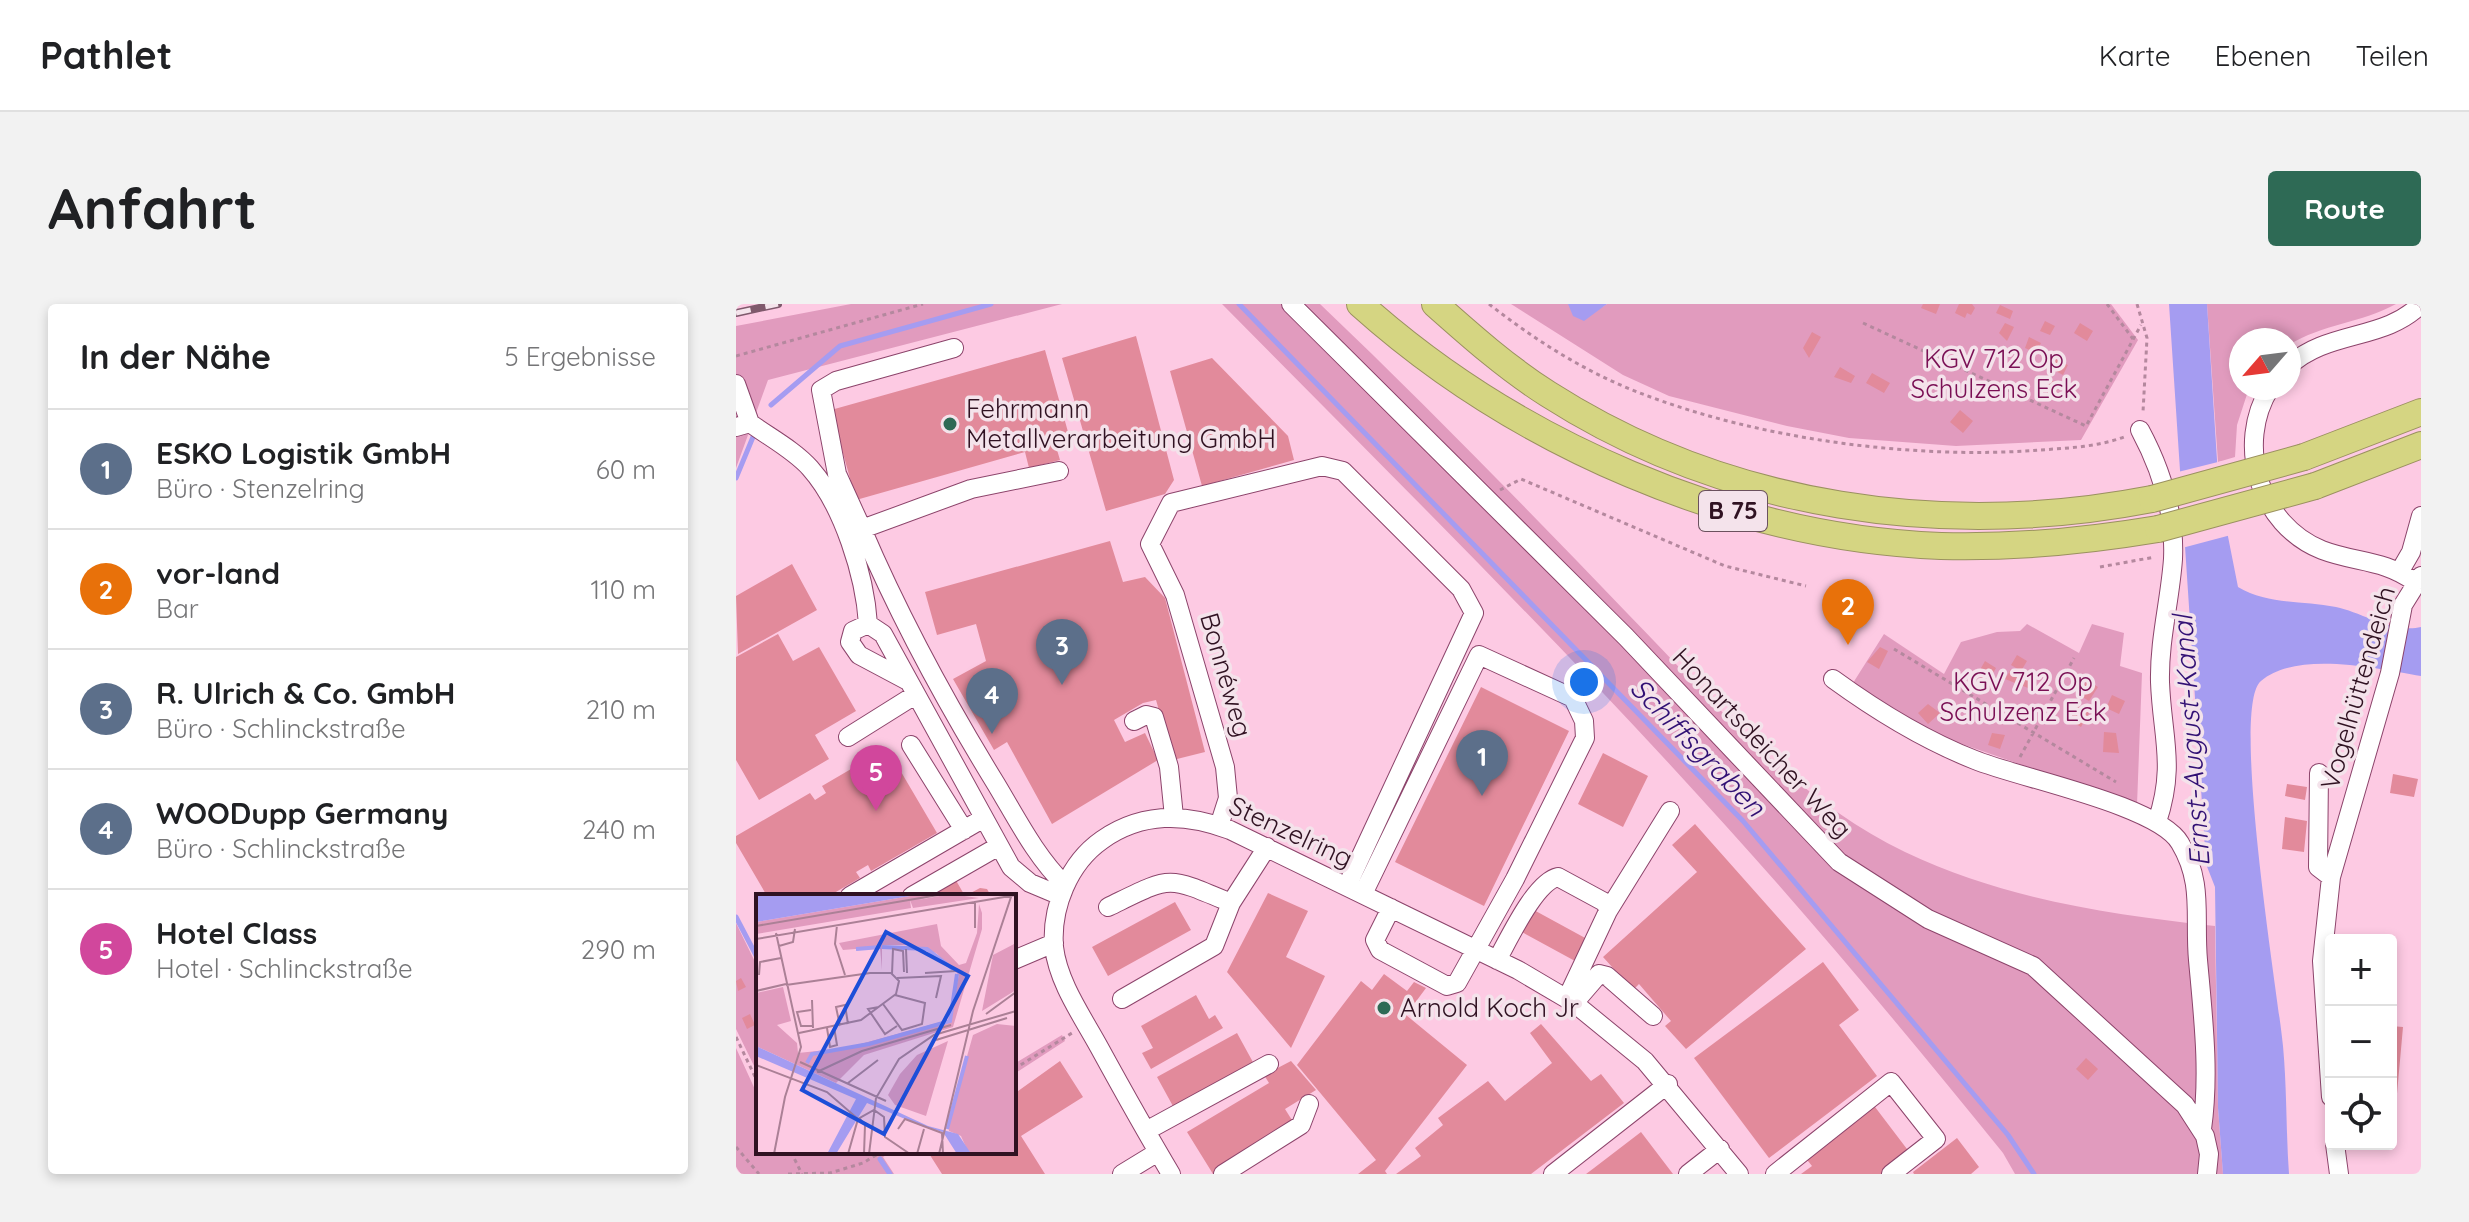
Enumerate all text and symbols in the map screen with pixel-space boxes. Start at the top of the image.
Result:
text: Pathlet [40,31,172,79]
text: Karte [2099,38,2171,73]
text: Ebenen [2215,38,2311,73]
text: Teilen [2355,38,2429,73]
button: Route [2268,171,2421,246]
text: Anfahrt [48,173,257,243]
north arrow [2229,328,2301,400]
text: In der Nähe [80,335,271,378]
text: 5 Ergebnisse [505,340,656,373]
park label: KGV 712 Op Schulzens Eck [1911,342,2077,405]
place label: Fehrmann Metallverarbeitung GmbH [966,392,1276,455]
marker: Fehrmann Metallverarbeitung GmbH [941,415,959,433]
text: ESKO Logistik GmbH [156,434,451,472]
text: 1 [101,453,111,486]
text: 60 m [596,453,656,486]
text: Büro · Stenzelring [156,472,365,505]
road number: B 75 [1699,491,1767,531]
text: vor-land [156,554,280,592]
text: 2 [99,573,113,606]
text: 110 m [590,573,656,606]
pin: 2 [1822,579,1874,645]
street label: Vogelhüttendeich [2313,582,2402,793]
text: Bar [156,592,199,625]
street label: Bonnéweg [1193,609,1260,741]
water label: Ernst-August-Kanal [2164,611,2217,868]
pin: 3 [1036,619,1088,685]
street label: Honartsdeicher Weg [1666,641,1859,845]
your location [1564,662,1604,702]
park label: KGV 712 Op Schulzenz Eck [1939,665,2107,728]
pin: 4 [966,668,1018,734]
water label: Schiffsgraben [1623,670,1774,824]
text: R. Ulrich & Co. GmbH [156,674,455,712]
text: 3 [99,693,113,726]
text: 210 m [586,693,656,726]
text: Büro · Schlinckstraße [156,712,406,745]
pin: 1 [1456,730,1508,796]
pin: 5 [850,745,902,811]
street label: Stenzelring [1224,789,1358,875]
text: WOODupp Germany [156,794,448,832]
text: 4 [98,813,114,846]
text: 240 m [582,813,656,846]
text: Büro · Schlinckstraße [156,832,406,865]
inset map [756,894,1016,1154]
text: Hotel Class [156,914,317,952]
text: 5 [99,933,113,966]
text: 290 m [581,933,656,966]
map controls [2325,934,2397,1150]
button: + [2325,934,2397,1006]
text: Hotel · Schlinckstraße [156,952,413,985]
place label: Arnold Koch Jr [1400,991,1579,1024]
marker: Arnold Koch Jr [1375,999,1393,1017]
button: − [2325,1006,2397,1078]
button: locate [2325,1078,2397,1150]

